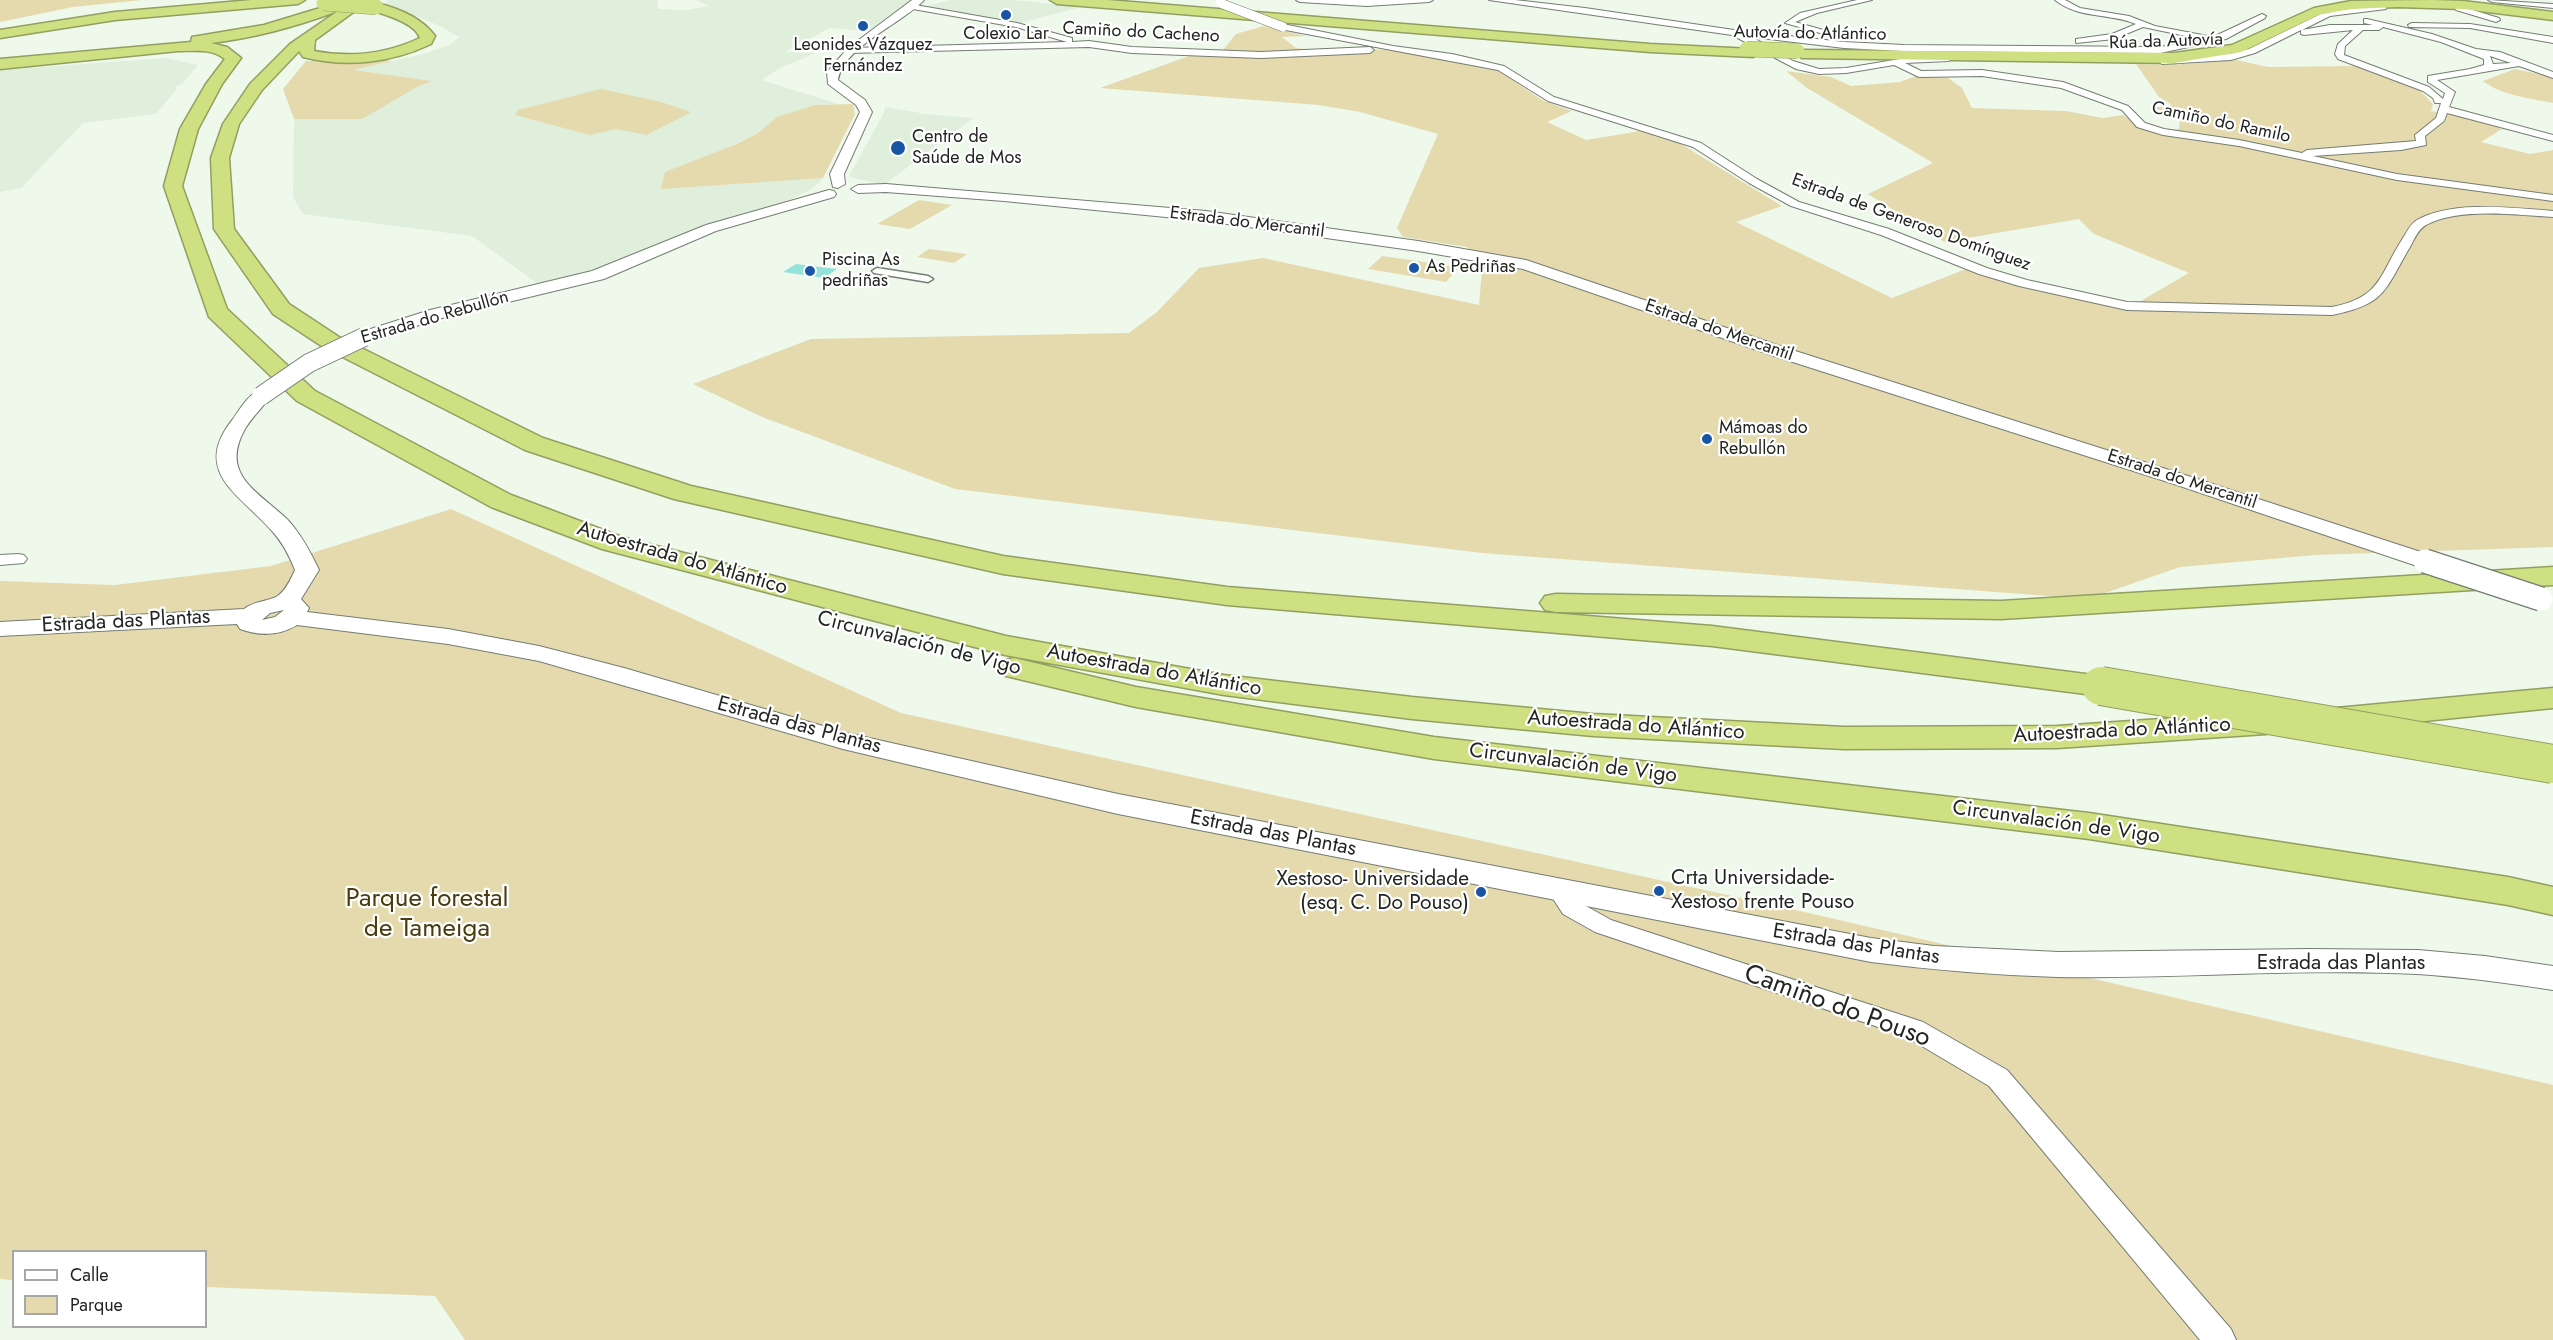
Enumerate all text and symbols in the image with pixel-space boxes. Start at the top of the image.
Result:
marker: Colexio Lar [999,8,1013,22]
street label: Camiño do Cacheno [1062,18,1220,48]
marker: Leonides Vázquez Fernández [856,19,870,33]
street label: Autovía do Atlántico [1733,22,1887,46]
place label: Colexio Lar [963,24,1049,46]
street label: Rúa da Autovía [2109,29,2223,55]
place label: Leonides Vázquez Fernández [793,35,933,78]
street label: Camiño do Ramilo [2150,98,2292,148]
place label: Centro de Saúde de Mos [912,127,1021,170]
marker: Centro de Saúde de Mos [889,139,907,157]
street label: Estrada de Generoso Domínguez [1788,170,2034,276]
street label: Estrada do Mercantil [1168,203,1326,243]
place label: Piscina As pedriñas [822,250,900,292]
place label: As Pedriñas [1426,257,1516,279]
marker: As Pedriñas [1407,261,1421,275]
marker: Piscina As pedriñas [803,264,817,278]
street label: Estrada do Rebullón [359,287,511,349]
street label: Estrada do Mercantil [1642,295,1796,367]
place label: Mámoas do Rebullón [1719,418,1808,460]
marker: Mámoas do Rebullón [1700,432,1714,446]
street label: Estrada do Mercantil [2105,446,2259,514]
street label: Autoestrada do Atlántico [574,517,790,601]
street label: Estrada das Plantas [41,605,211,639]
street label: Circunvalación de Vigo [814,606,1024,682]
street label: Autoestrada do Atlántico [1045,640,1263,702]
street label: Estrada das Plantas [714,692,884,760]
street label: Autoestrada do Atlántico [1527,706,1745,746]
street label: Autoestrada do Atlántico [2013,713,2231,749]
street label: Circunvalación de Vigo [1468,739,1678,789]
street label: Circunvalación de Vigo [1951,796,2161,850]
street label: Estrada das Plantas [1188,806,1358,862]
place label: Crta Universidade- Xestoso frente Pouso [1671,866,1854,916]
place label: Xestoso- Universidade (esq. C. Do Pouso) [1276,867,1469,917]
park label: Parque forestal de Tameiga [346,884,508,946]
marker: Crta Universidade- Xestoso frente Pouso [1652,884,1666,898]
marker: Xestoso- Universidade (esq. C. Do Pouso) [1474,885,1488,899]
street label: Estrada das Plantas [1771,919,1941,971]
street label: Estrada das Plantas [2257,951,2425,977]
street label: Camiño do Pouso [1740,959,1934,1055]
legend [12,1250,207,1328]
text: Calle [70,1262,109,1288]
text: Parque [70,1292,123,1318]

